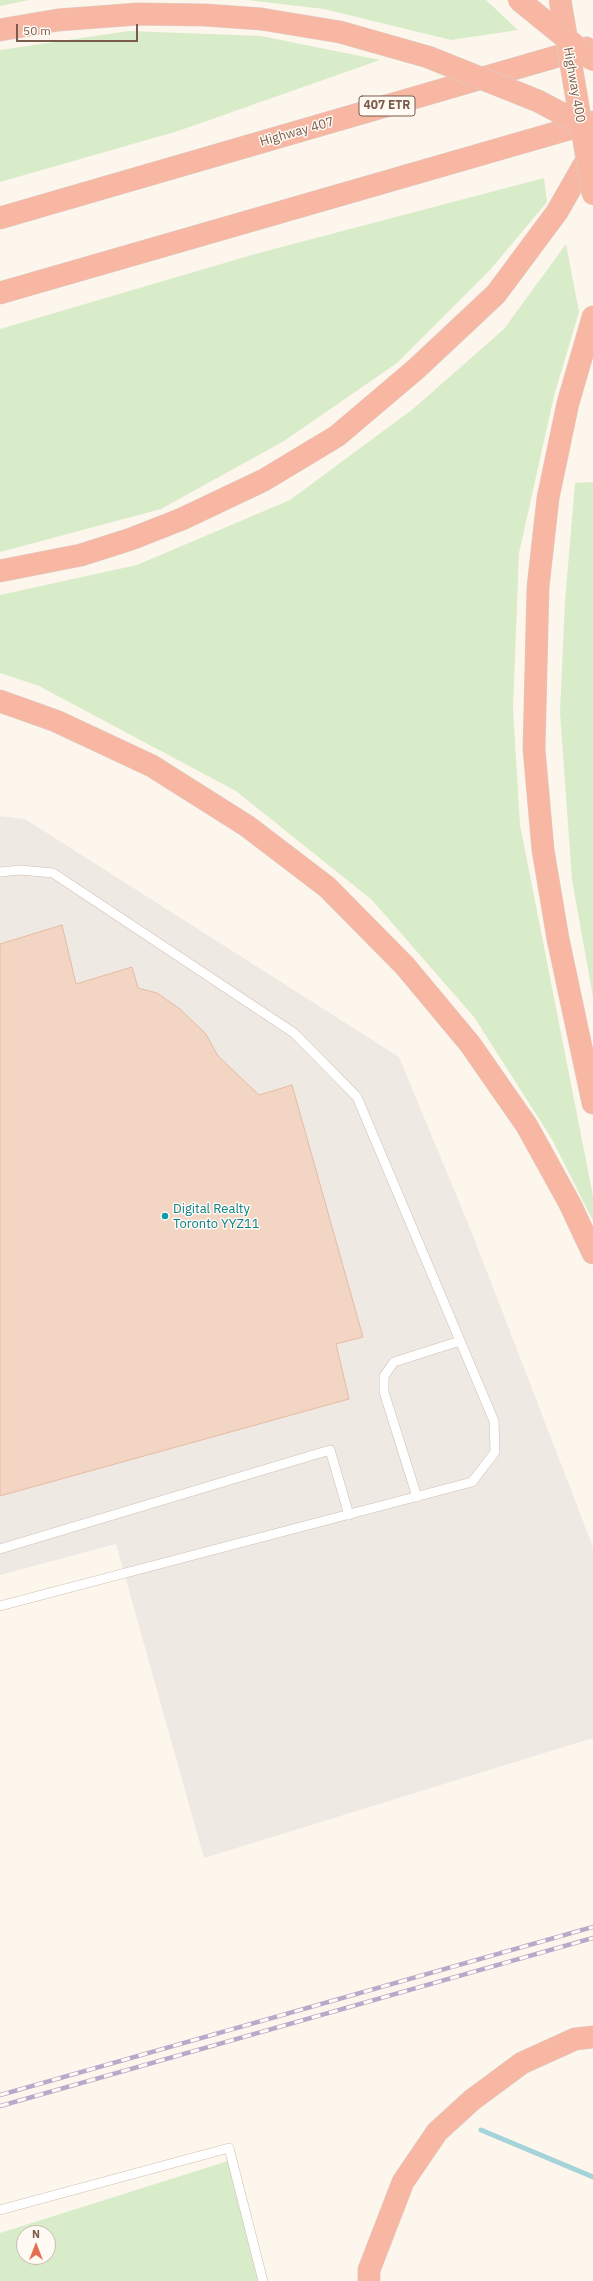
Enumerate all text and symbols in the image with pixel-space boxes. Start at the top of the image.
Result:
scale bar [18,16,140,42]
text: 50 m [23,23,51,38]
street label: Highway 400 [560,46,588,124]
road number: 407 ETR [359,96,415,116]
street label: Highway 407 [258,114,336,150]
place label: Digital Realty Toronto YYZ11 [173,1201,260,1232]
marker: Digital Realty Toronto YYZ11 [160,1211,170,1221]
north arrow [16,2225,56,2265]
text: N [32,2227,40,2241]

